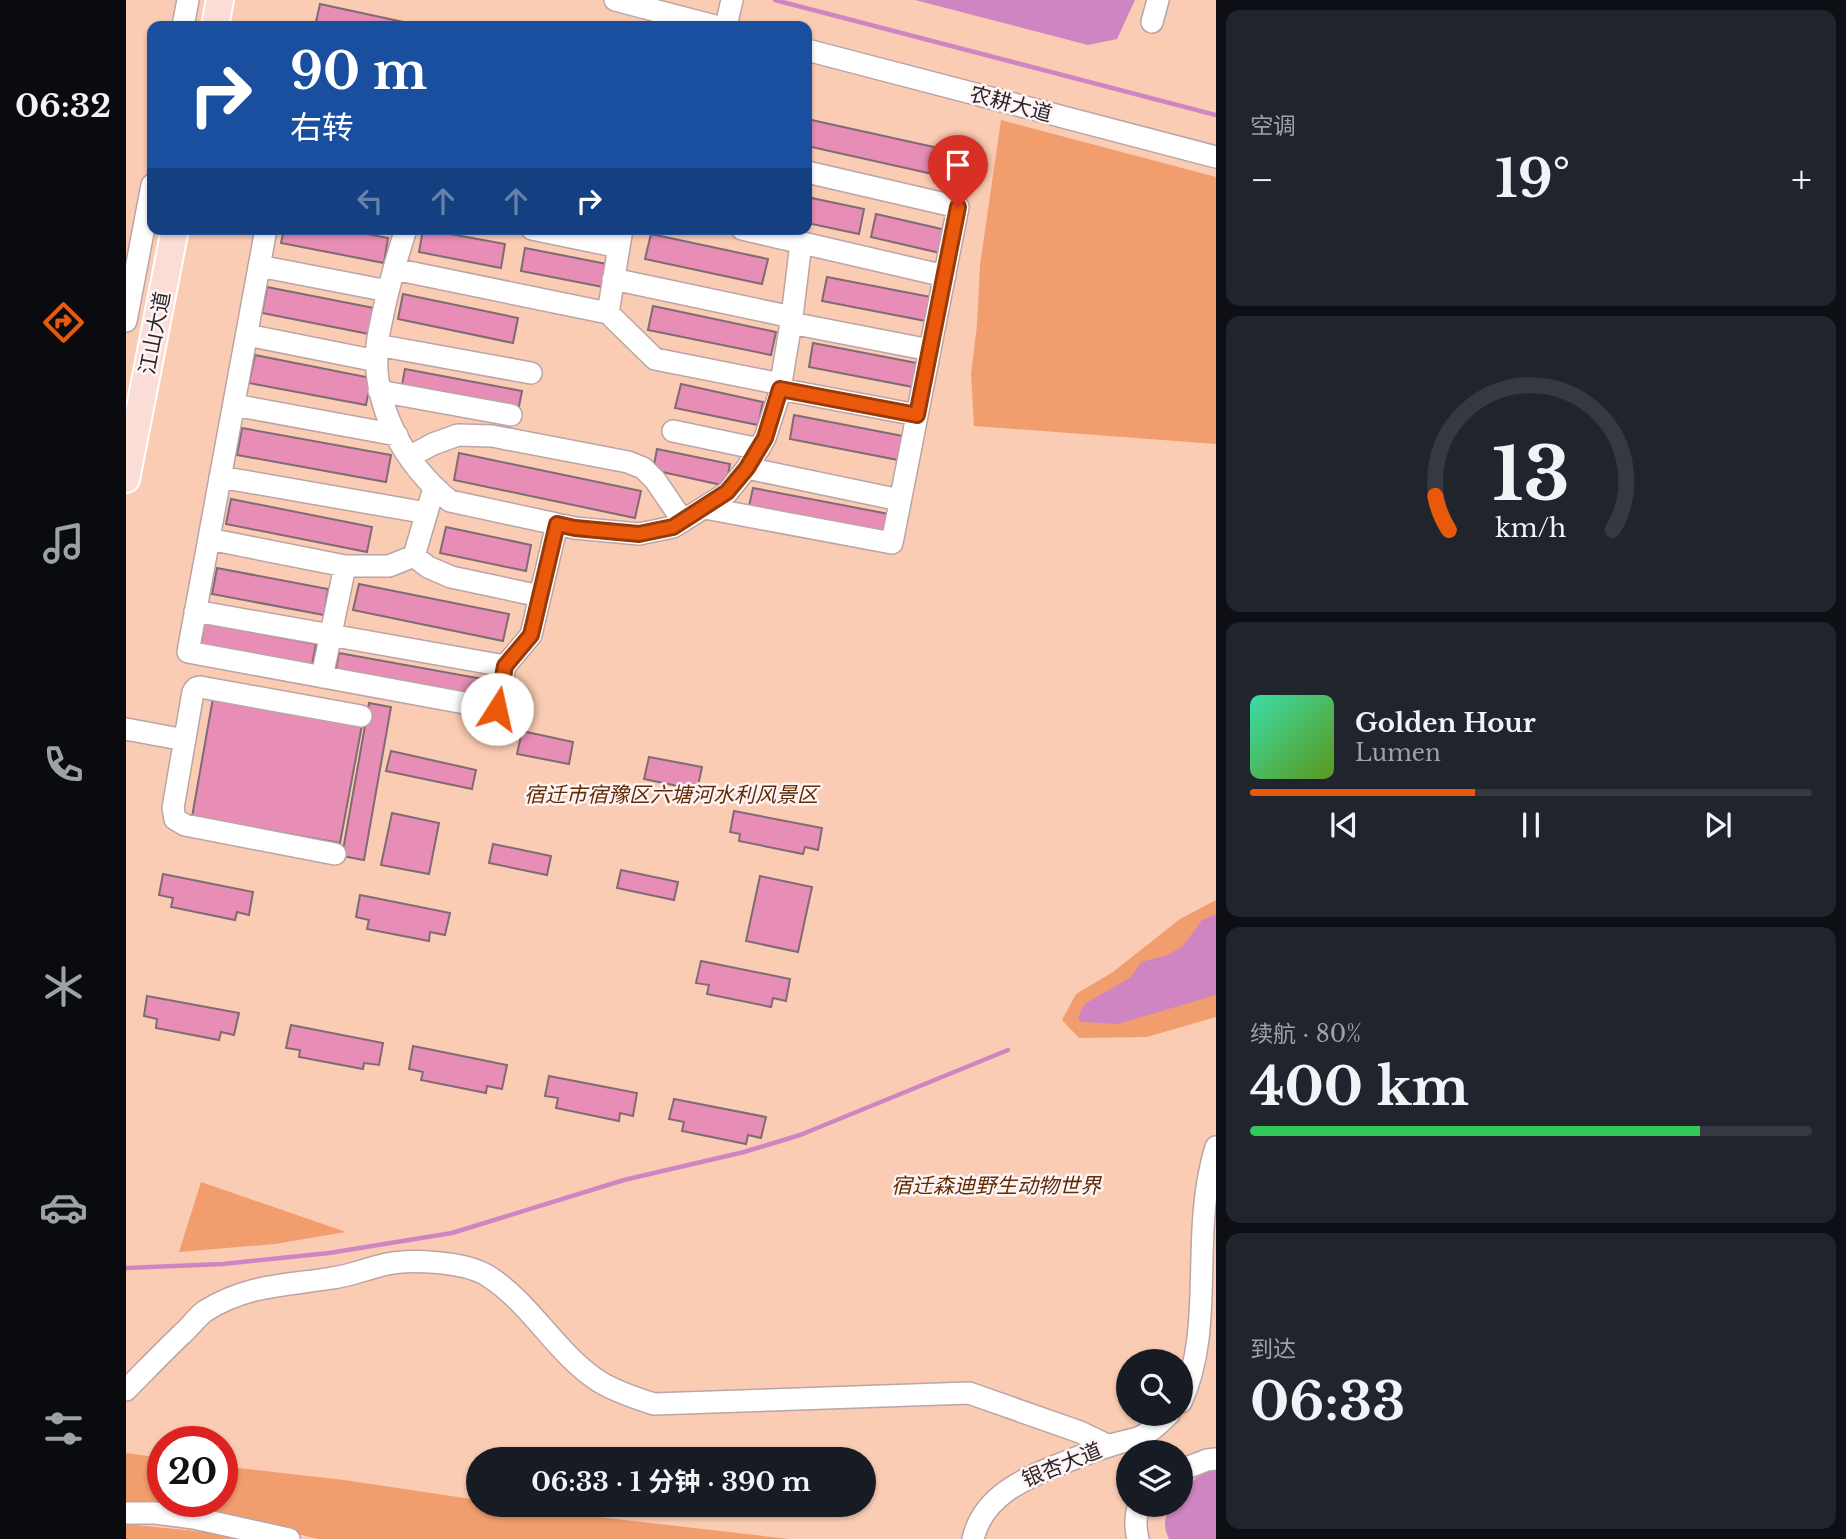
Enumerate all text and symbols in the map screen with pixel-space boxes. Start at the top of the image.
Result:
text: 90 m [290,41,427,102]
icon: right [175,49,266,140]
street label: 农耕大道 [967,81,1055,127]
text: 06:32 [15,86,111,126]
text: 右转 [290,108,354,148]
text: 空调 [1250,112,1296,140]
pin [928,135,988,207]
icon: arrive [939,146,977,184]
text: 19° [1495,147,1570,211]
text: − [1250,156,1274,203]
text: + [1791,156,1812,203]
icon: left [351,182,389,220]
icon: ahead [424,182,462,220]
icon: ahead [497,182,535,220]
icon: right [570,182,608,220]
street label: 江山大道 [134,289,176,377]
icon: directions [39,298,88,347]
text: 13 [1492,429,1570,520]
text: km/h [1496,512,1566,543]
icon: music [39,519,88,568]
position arrow [460,672,534,746]
text: Golden Hour [1355,707,1536,739]
text: Lumen [1355,739,1441,767]
icon: phone [39,740,88,789]
park label: 宿迁市宿豫区六塘河水利风景区 [524,782,821,808]
icon: previous [1325,806,1363,844]
icon: pause [1512,806,1550,844]
icon: next [1699,806,1737,844]
icon: climate [39,962,88,1011]
text: 续航 · 80% [1250,1020,1362,1048]
text: 400 km [1250,1055,1469,1119]
park label: 宿迁森迪野生动物世界 [891,1173,1102,1199]
icon: car [39,1183,88,1232]
text: 到达 [1250,1335,1296,1363]
map controls [1116,1349,1193,1517]
button: search [1116,1349,1193,1426]
text: 06:33 [1250,1370,1405,1434]
icon: filters [39,1404,88,1453]
speed limit sign: 20 [147,1426,238,1517]
street label: 银杏大道 [1018,1437,1106,1493]
button: layers [1116,1440,1193,1517]
text: 06:33 · 1 分钟 · 390 m [531,1466,811,1498]

